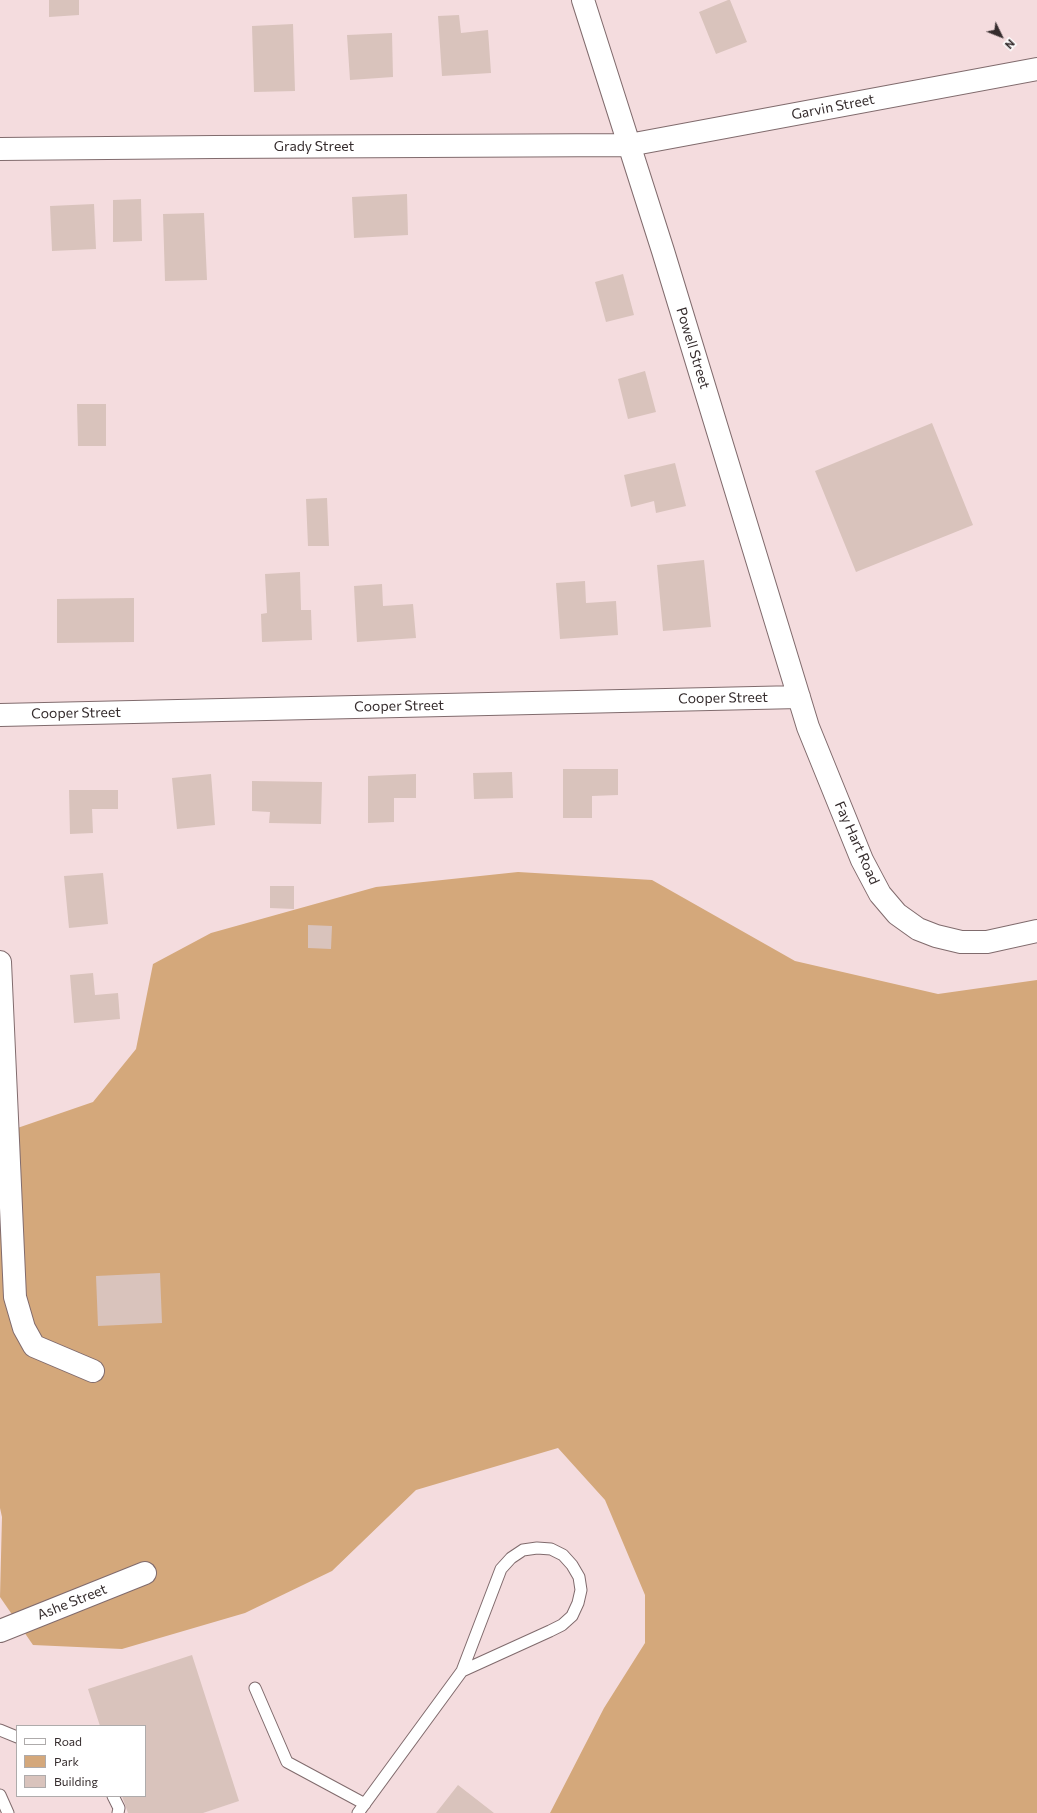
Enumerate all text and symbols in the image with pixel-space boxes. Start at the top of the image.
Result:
north arrow [981,16,1021,56]
text: N [1003,37,1018,52]
street label: Garvin Street [790,91,876,123]
street label: Grady Street [274,138,354,154]
street label: Powell Street [673,305,713,391]
street label: Cooper Street [678,689,768,707]
street label: Cooper Street [354,697,444,715]
street label: Cooper Street [31,704,121,722]
street label: Fay Hart Road [831,799,883,887]
street label: Ashe Street [35,1580,109,1624]
legend [16,1725,146,1797]
text: Road [54,1734,82,1748]
text: Park [54,1754,79,1768]
text: Building [54,1774,98,1788]

